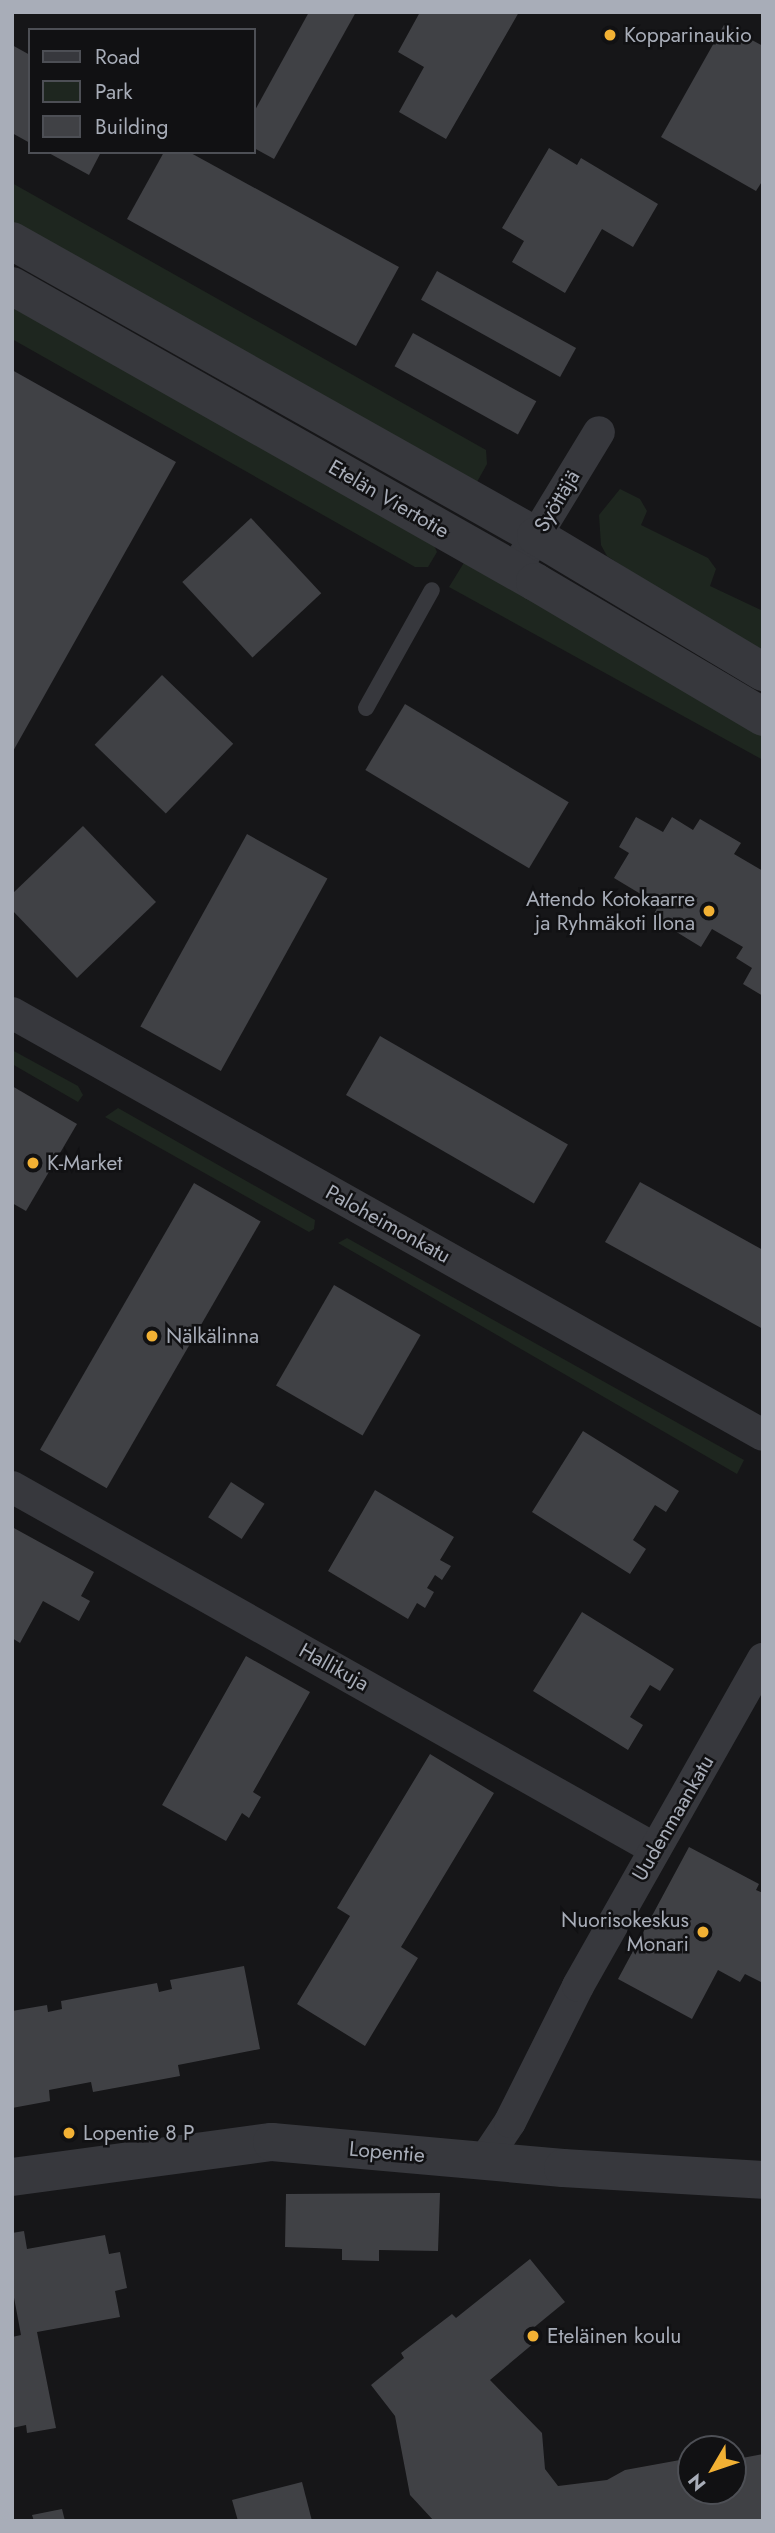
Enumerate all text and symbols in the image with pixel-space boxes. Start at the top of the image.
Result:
place label: Kopparinaukio [624,22,752,48]
marker: Kopparinaukio [602,27,618,43]
legend [28,28,256,154]
text: Road [95,42,140,72]
text: Park [95,77,132,107]
text: Building [95,112,168,142]
street label: Etelän Viertotie [324,454,454,544]
street label: Syöttäjä [529,466,585,536]
place label: Attendo Kotokaarre ja Ryhmäkoti Ilona [526,886,695,936]
marker: Attendo Kotokaarre ja Ryhmäkoti Ilona [701,903,717,919]
place label: K-Market [47,1150,122,1176]
marker: K-Market [25,1155,41,1171]
street label: Paloheimonkatu [321,1179,455,1269]
place label: Nälkälinna [166,1323,259,1349]
marker: Nälkälinna [144,1328,160,1344]
street label: Hallikuja [295,1638,373,1696]
street label: Uudenmaankatu [627,1751,719,1885]
place label: Nuorisokeskus Monari [561,1907,689,1957]
marker: Nuorisokeskus Monari [695,1924,711,1940]
place label: Lopentie 8 P [83,2120,195,2146]
marker: Lopentie 8 P [61,2125,77,2141]
street label: Lopentie [348,2136,426,2168]
place label: Eteläinen koulu [547,2323,681,2349]
marker: Eteläinen koulu [525,2328,541,2344]
north arrow [677,2435,747,2505]
text: N [682,2468,712,2497]

